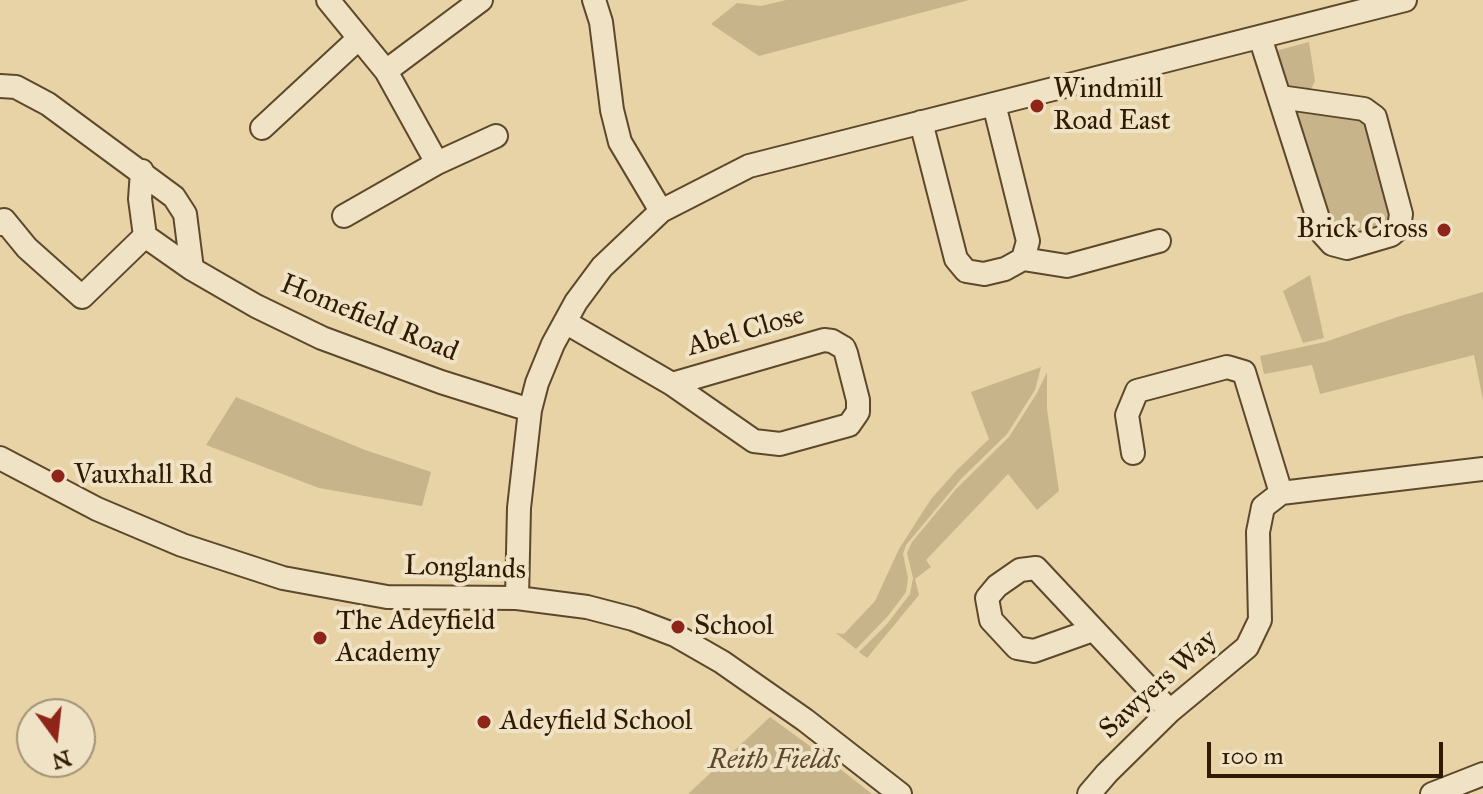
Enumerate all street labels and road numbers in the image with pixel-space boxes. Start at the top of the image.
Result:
street label: Homefield Road [275,268,463,370]
street label: Abel Close [683,299,809,365]
street label: Longlands [403,550,527,588]
street label: Sawyers Way [1093,623,1225,747]

